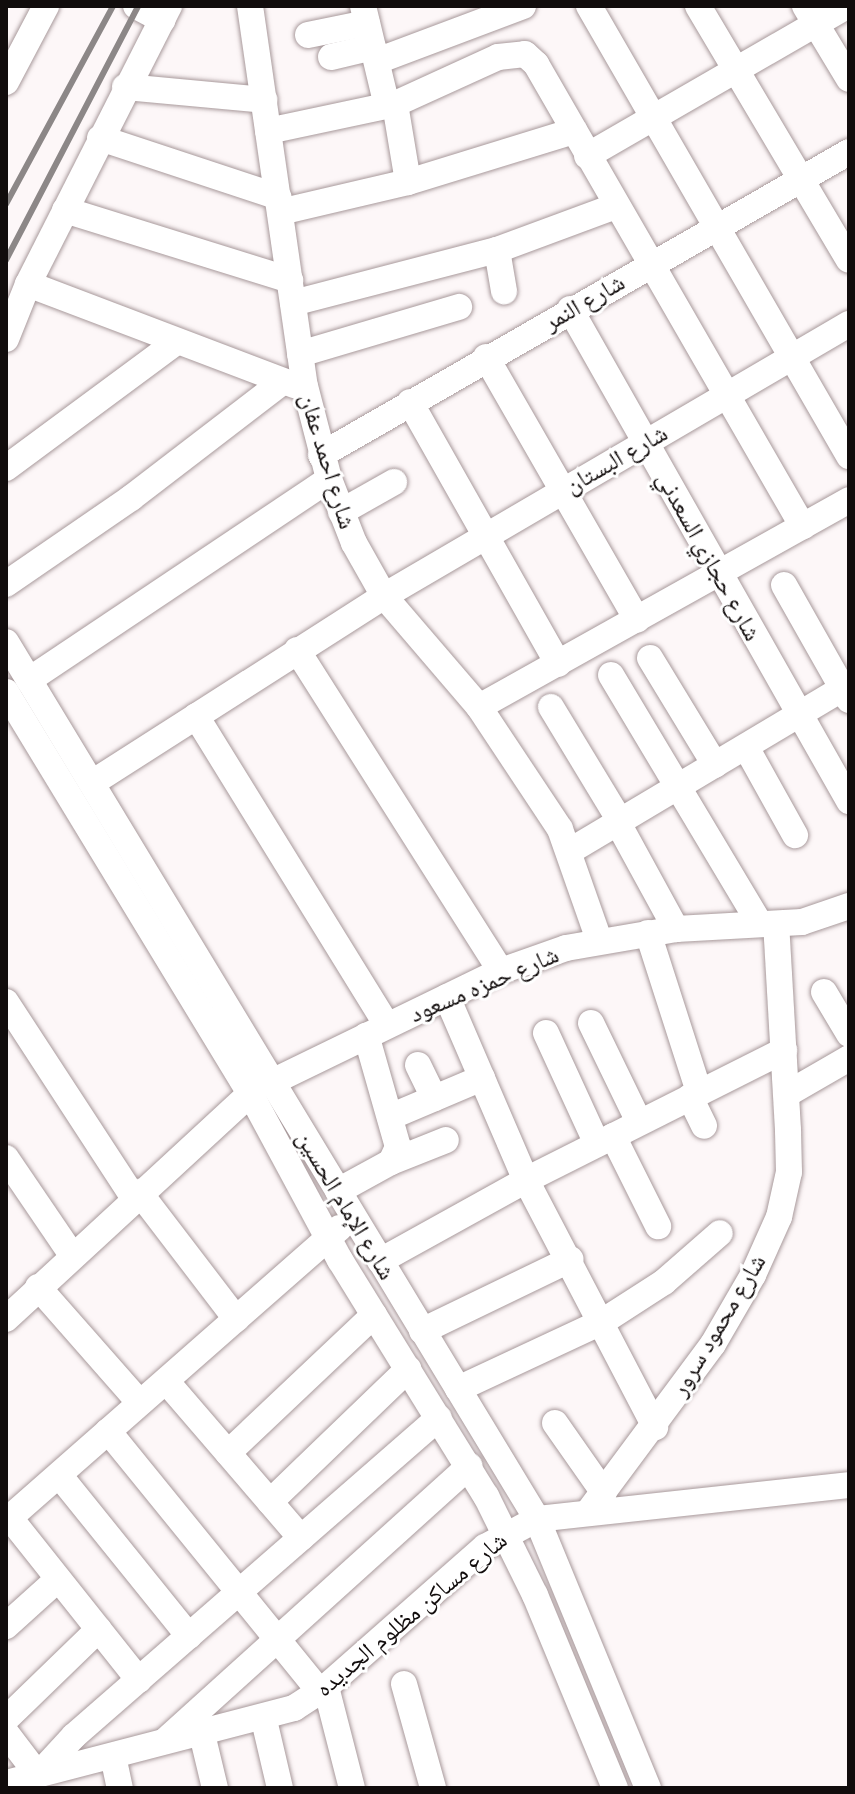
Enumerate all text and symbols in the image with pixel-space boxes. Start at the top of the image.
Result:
street label: شارع النمر [539,267,629,337]
street label: شارع احمد عفان [294,390,362,532]
street label: شارع البستان [560,418,672,500]
street label: شارع حجازي السعدني [651,466,767,646]
street label: شارع حمزه مسعود [405,940,563,1028]
street label: شارع الإمام الحسين [290,1125,402,1285]
street label: شارع محمود سرور [664,1249,772,1401]
street label: شارع مساكن مظلوم الجديده [309,1525,513,1703]

